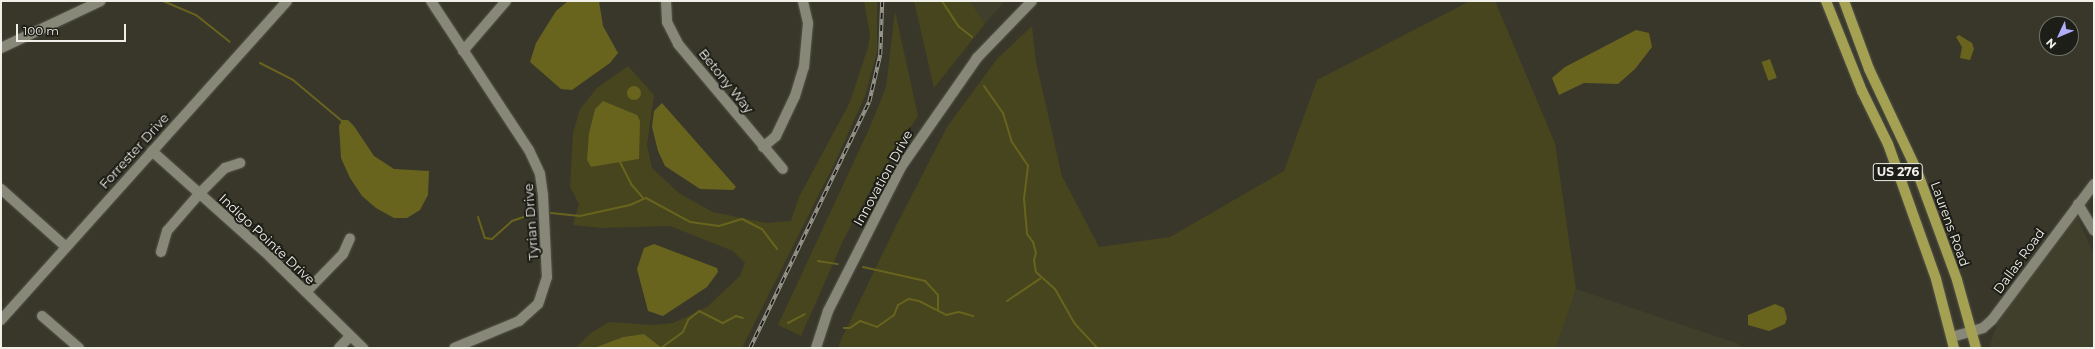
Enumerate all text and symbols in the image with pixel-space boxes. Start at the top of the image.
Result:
scale bar [18,16,128,42]
north arrow [2039,16,2079,56]
text: 100 m [23,23,59,38]
text: N [2043,36,2059,52]
street label: Betony Way [695,46,757,116]
street label: Forrester Drive [96,110,172,192]
street label: Innovation Drive [850,127,916,229]
road number: US 276 [1872,162,1924,182]
street label: Laurens Road [1927,179,1973,269]
street label: Tyrian Drive [521,183,541,261]
street label: Indigo Pointe Drive [216,191,318,287]
street label: Dallas Road [1990,225,2048,297]

